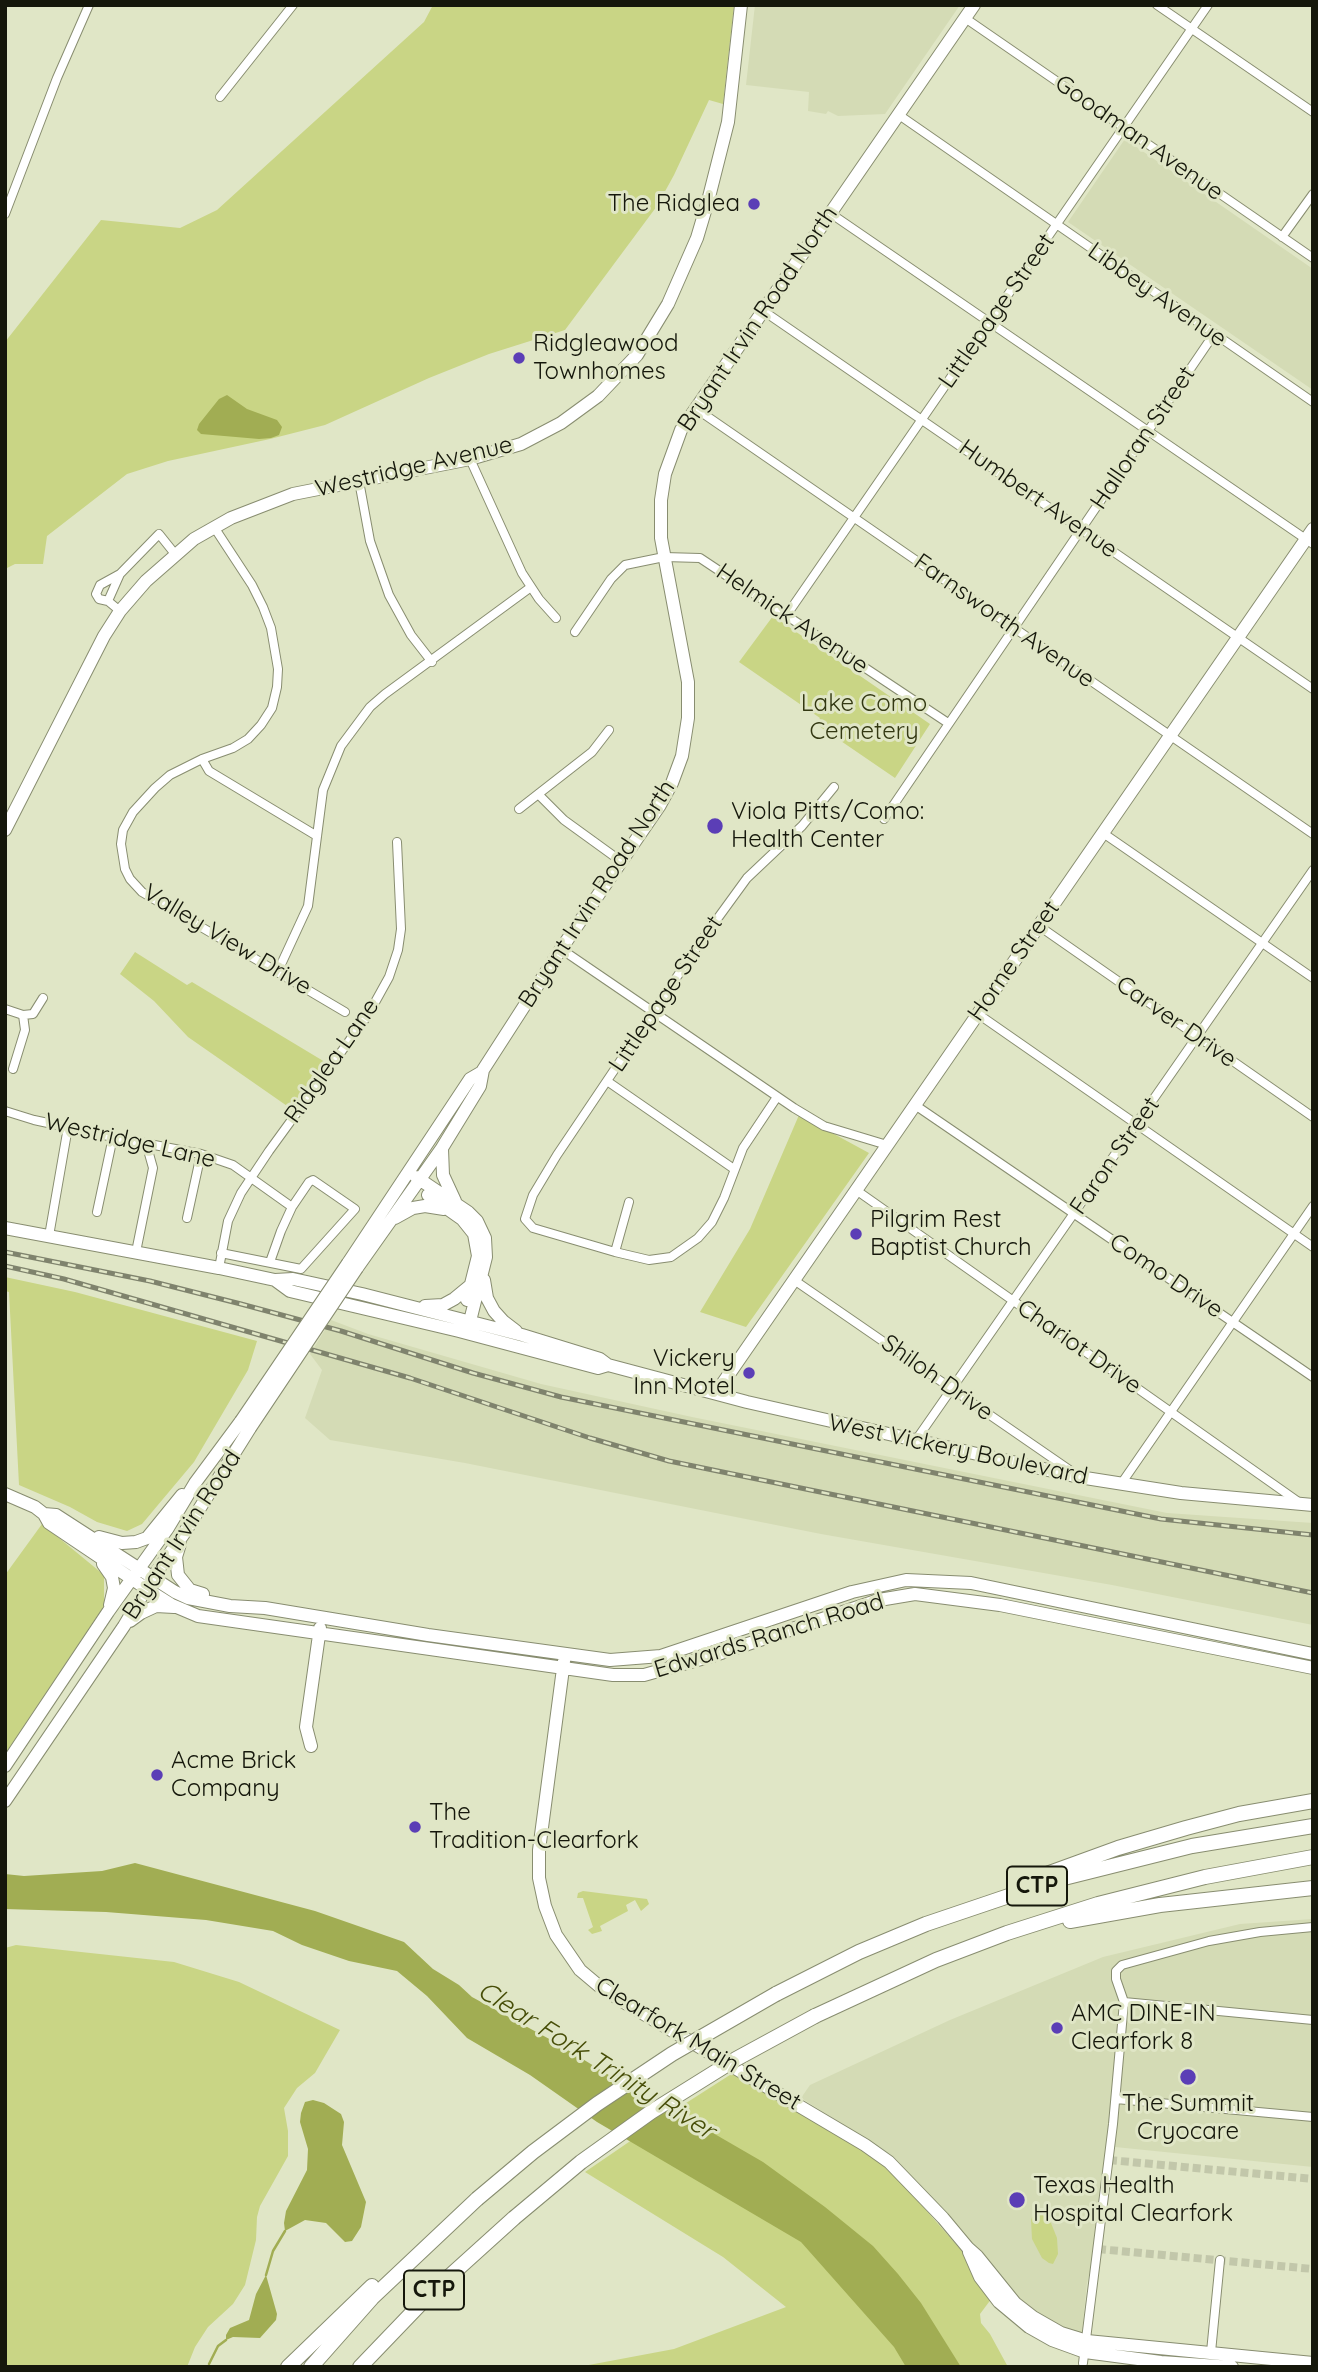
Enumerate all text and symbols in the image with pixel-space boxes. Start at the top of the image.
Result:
street label: Goodman Avenue [1049,69,1229,207]
place label: The Ridglea [608,190,740,218]
marker: The Ridglea [746,196,762,212]
street label: Bryant Irvin Road North [672,201,844,437]
street label: Littlepage Street [933,228,1061,394]
street label: Libbey Avenue [1082,237,1232,353]
place label: Ridgleawood Townhomes [533,330,679,386]
marker: Ridgleawood Townhomes [511,350,527,366]
street label: Halloran Street [1084,361,1202,515]
street label: Westridge Avenue [313,430,515,504]
street label: Humbert Avenue [953,434,1123,564]
street label: Farnsworth Avenue [908,548,1100,694]
street label: Helmick Avenue [710,557,874,681]
park label: Lake Como Cemetery [801,690,927,746]
street label: Bryant Irvin Road North [513,775,681,1013]
place label: Viola Pitts/Como: Health Center [731,798,924,854]
marker: Viola Pitts/Como: Health Center [705,816,725,836]
street label: Valley View Drive [137,878,317,1002]
street label: Horne Street [962,895,1066,1027]
street label: Littlepage Street [603,910,729,1078]
street label: Carver Drive [1110,970,1242,1074]
street label: Ridglea Lane [278,993,386,1129]
street label: Faron Street [1064,1092,1166,1220]
street label: Westridge Lane [42,1107,218,1175]
place label: Pilgrim Rest Baptist Church [870,1206,1032,1262]
marker: Pilgrim Rest Baptist Church [848,1226,864,1242]
street label: Como Drive [1104,1227,1228,1325]
street label: Chariot Drive [1011,1294,1147,1400]
street label: Shiloh Drive [876,1329,998,1427]
place label: Vickery Inn Motel [633,1345,735,1401]
marker: Vickery Inn Motel [741,1365,757,1381]
street label: West Vickery Boulevard [826,1408,1090,1492]
street label: Bryant Irvin Road [117,1445,247,1625]
street label: Edwards Ranch Road [651,1587,887,1685]
place label: Acme Brick Company [171,1747,296,1803]
marker: Acme Brick Company [149,1767,165,1783]
place label: The Tradition-Clearfork [429,1799,639,1855]
marker: The Tradition-Clearfork [407,1819,423,1835]
road number: CTP [1007,1867,1067,1906]
street label: Clearfork Main Street [590,1971,806,2117]
water label: Clear Fork Trinity River [472,1975,720,2147]
place label: AMC DINE-IN Clearfork 8 [1071,2000,1216,2056]
marker: AMC DINE-IN Clearfork 8 [1049,2020,1065,2036]
marker: The Summit Cryocare [1178,2067,1198,2087]
place label: The Summit Cryocare [1122,2090,1254,2146]
place label: Texas Health Hospital Clearfork [1033,2172,1233,2228]
marker: Texas Health Hospital Clearfork [1007,2190,1027,2210]
road number: CTP [404,2270,464,2310]

